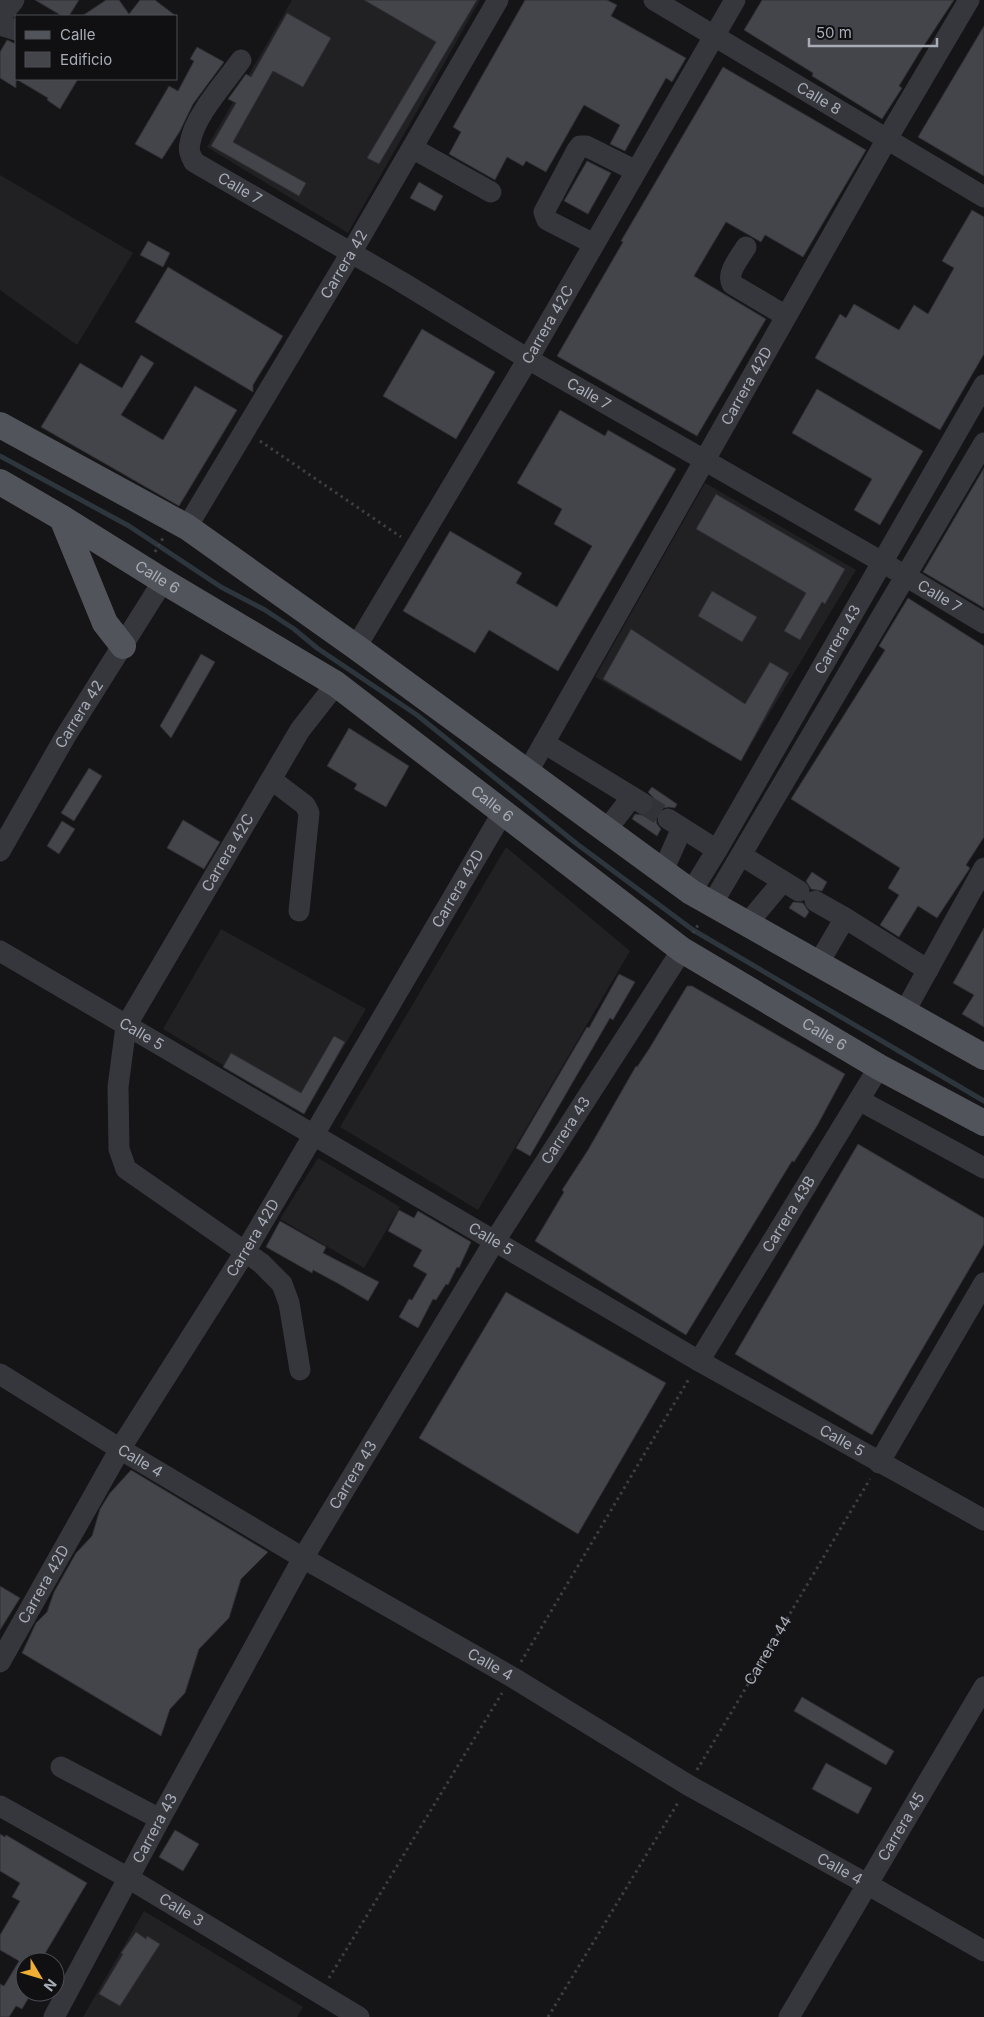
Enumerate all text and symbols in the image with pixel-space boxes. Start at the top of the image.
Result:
legend [15,15,178,80]
scale bar [809,15,936,47]
text: 50 m [816,23,852,42]
text: Calle [60,25,95,44]
text: Edificio [60,50,112,69]
street label: Calle 8 [793,77,845,119]
street label: Calle 7 [214,168,266,208]
street label: Carrera 42 [316,226,371,302]
street label: Carrera 42C [517,282,577,367]
street label: Carrera 42D [716,343,776,429]
street label: Calle 7 [563,373,615,414]
street label: Calle 6 [132,556,183,598]
street label: Calle 7 [914,575,965,616]
street label: Carrera 43 [810,601,865,677]
street label: Carrera 42 [51,677,107,751]
street label: Calle 6 [467,781,518,826]
street label: Carrera 42C [197,810,258,895]
street label: Carrera 42D [427,846,488,931]
street label: Calle 5 [116,1013,168,1054]
street label: Calle 6 [799,1013,850,1055]
street label: Carrera 43 [537,1093,594,1168]
street label: Carrera 43B [758,1172,819,1256]
street label: Carrera 42D [222,1195,283,1280]
street label: Calle 5 [465,1218,517,1259]
street label: Calle 5 [816,1420,868,1460]
street label: Carrera 43 [325,1437,381,1513]
street label: Calle 4 [114,1440,167,1481]
street label: Carrera 42D [14,1541,73,1627]
street label: Carrera 44 [740,1612,795,1688]
street label: Calle 4 [464,1644,517,1685]
street label: Carrera 45 [873,1789,929,1864]
street label: Carrera 43 [128,1790,181,1866]
street label: Calle 4 [814,1848,866,1889]
street label: Calle 3 [156,1889,207,1930]
north arrow [15,1952,65,2002]
text: N [41,1976,61,1995]

